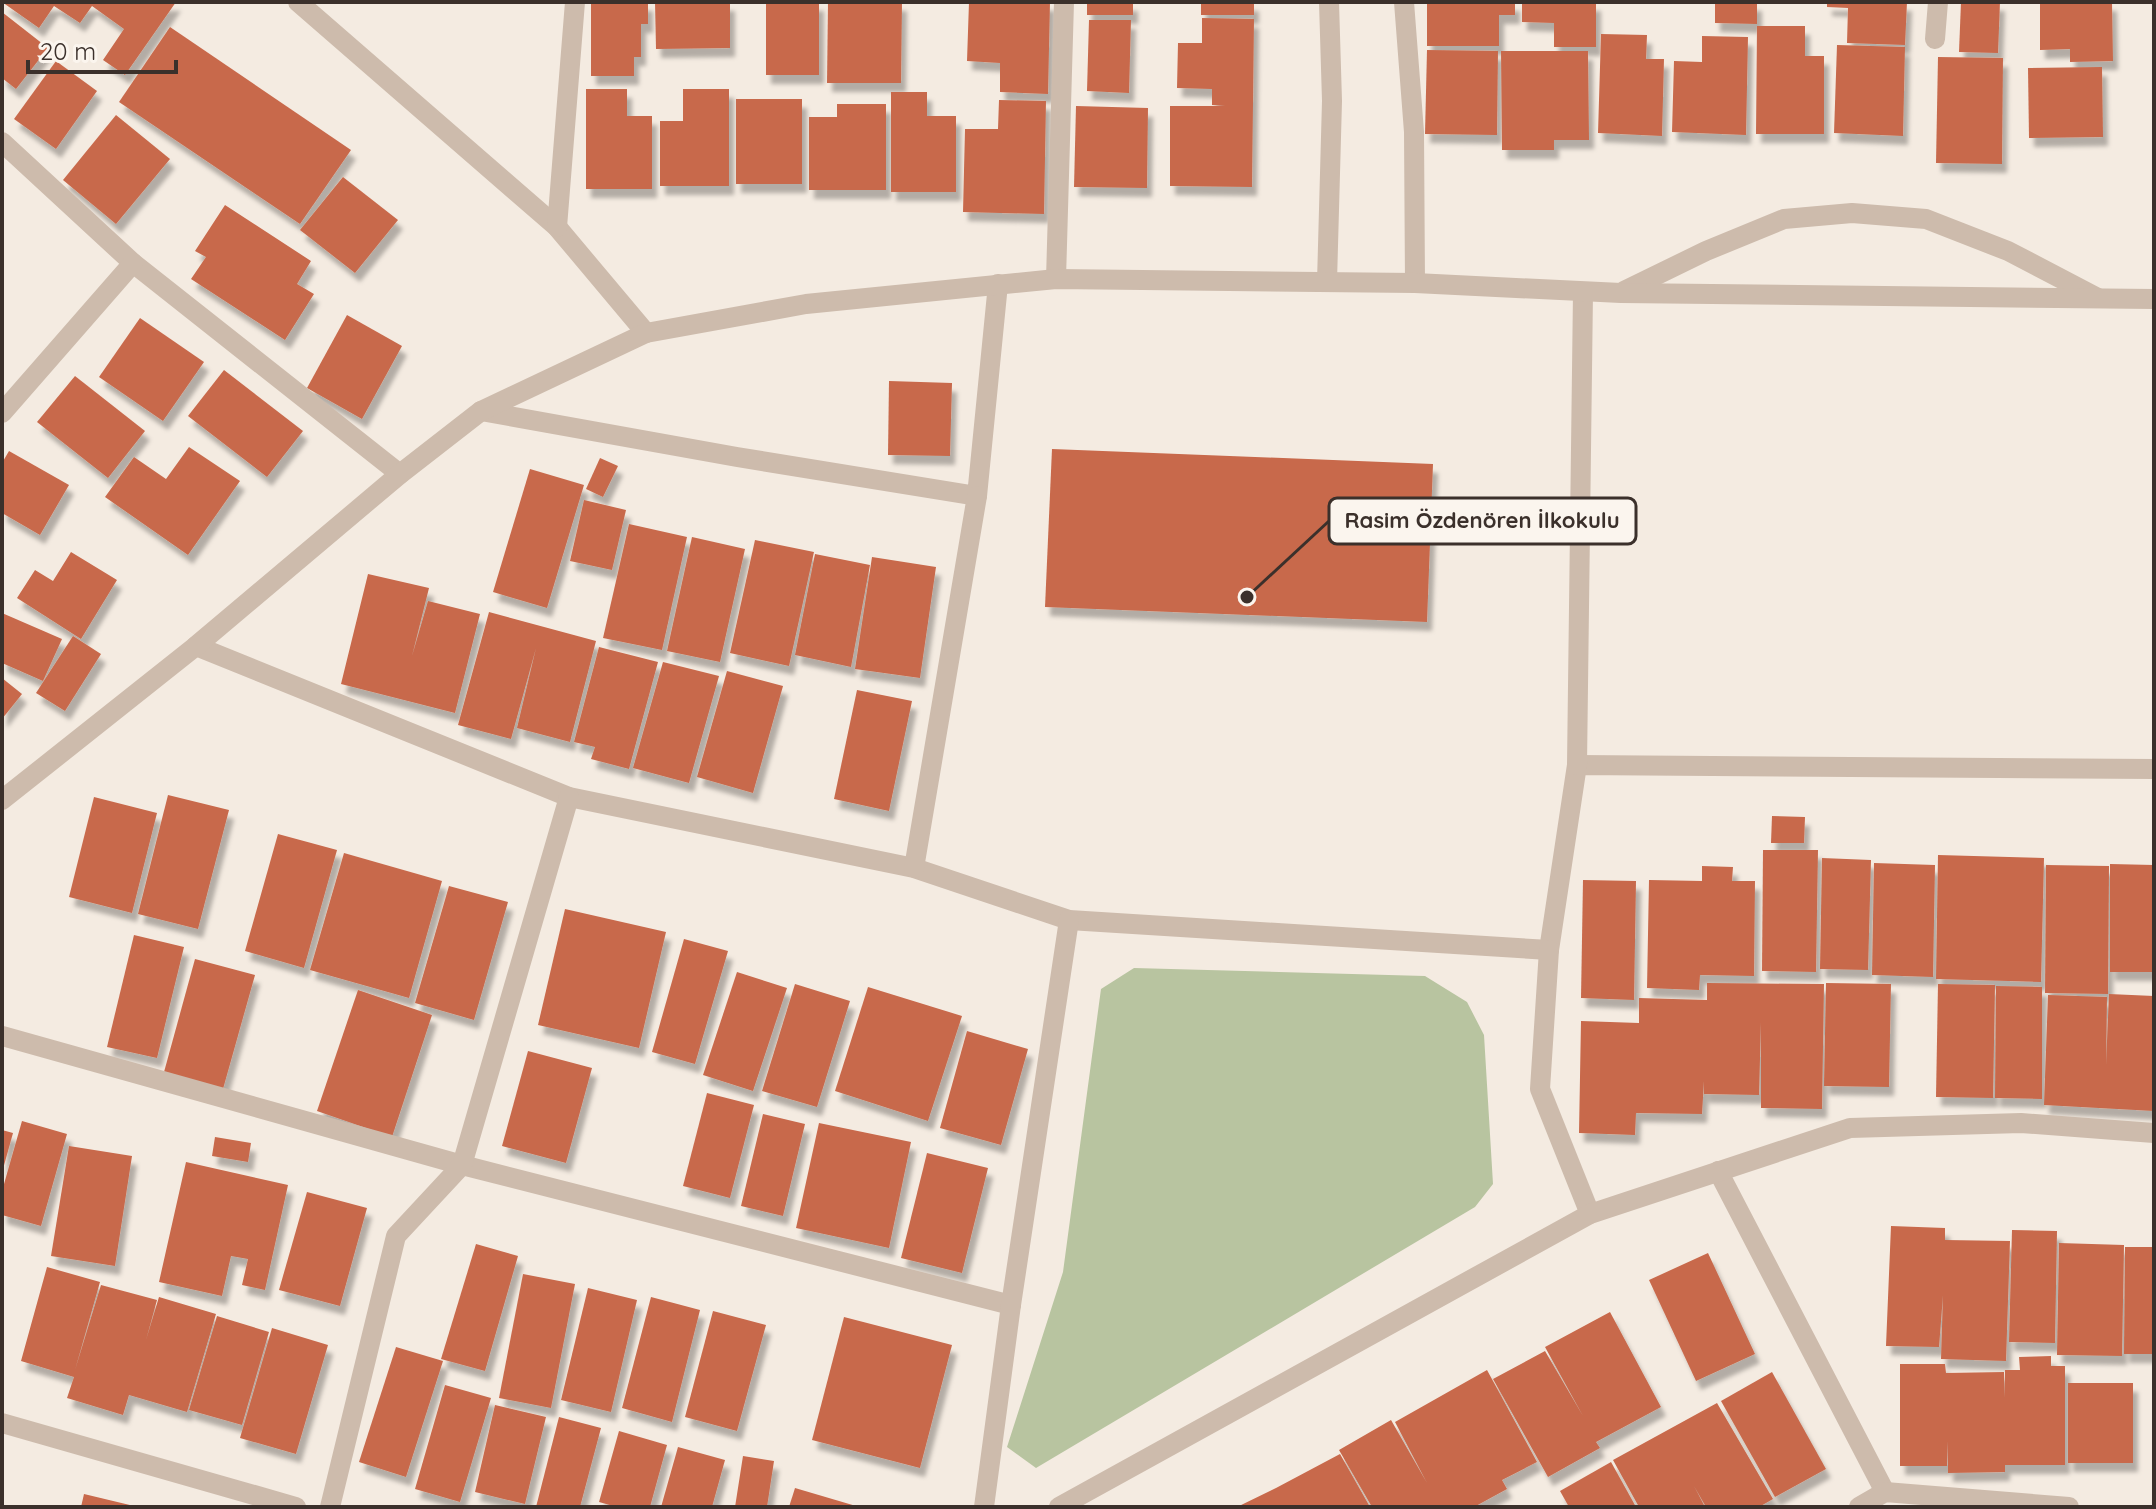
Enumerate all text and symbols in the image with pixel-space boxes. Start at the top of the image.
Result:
scale bar [28,24,176,74]
text: 20 m [40,36,96,66]
callout: Rasim Özdenören İlkokulu [1329,498,1636,544]
text: Rasim Özdenören İlkokulu [1344,506,1620,534]

